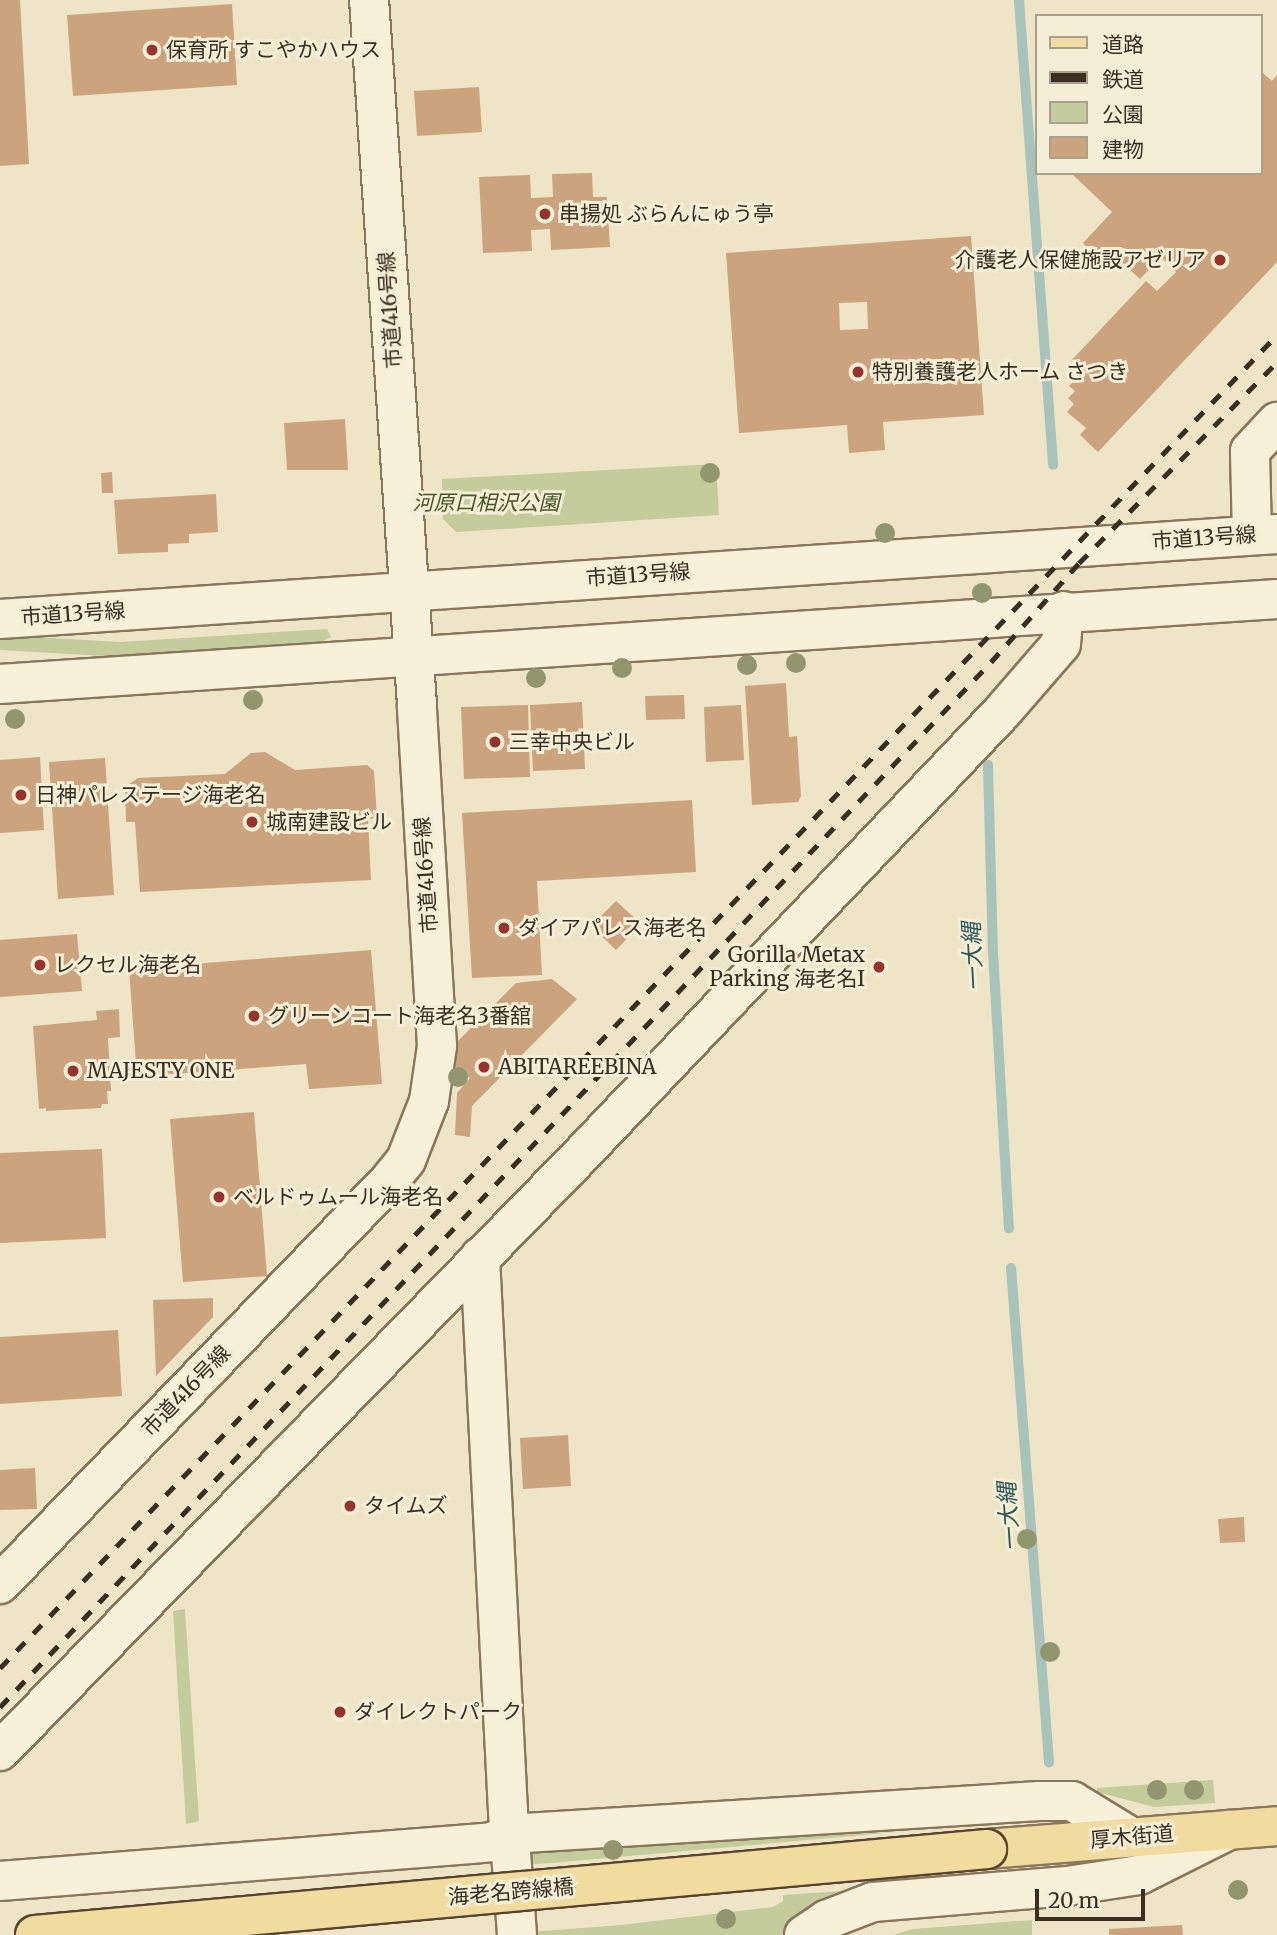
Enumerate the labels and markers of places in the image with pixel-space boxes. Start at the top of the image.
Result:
place label: 保育所 すこやかハウス [166,37,381,63]
marker: 保育所 すこやかハウス [144,42,160,58]
place label: 串揚処 ぶらんにゅう亭 [559,201,774,227]
marker: 串揚処 ぶらんにゅう亭 [537,206,553,222]
place label: 介護老人保健施設アゼリア [954,247,1206,273]
marker: 介護老人保健施設アゼリア [1212,252,1228,268]
place label: 特別養護老人ホーム さつき [872,359,1129,385]
marker: 特別養護老人ホーム さつき [850,364,866,380]
place label: 三幸中央ビル [509,729,635,755]
marker: 三幸中央ビル [487,734,503,750]
place label: 日神パレステージ海老名 [35,782,266,808]
marker: 日神パレステージ海老名 [13,787,29,803]
place label: 城南建設ビル [266,809,392,835]
marker: 城南建設ビル [244,814,260,830]
place label: ダイアパレス海老名 [518,915,707,941]
marker: ダイアパレス海老名 [496,920,512,936]
place label: Gorilla Metax Parking 海老名I [709,942,865,992]
place label: レクセル海老名 [54,952,201,978]
marker: レクセル海老名 [32,957,48,973]
marker: Gorilla Metax Parking 海老名I [871,959,887,975]
place label: グリーンコート海老名3番舘 [268,1003,532,1029]
marker: グリーンコート海老名3番舘 [246,1008,262,1024]
place label: ABITAREEBINA [498,1054,656,1080]
place label: MAJESTY ONE [87,1058,234,1084]
marker: ABITAREEBINA [476,1059,492,1075]
marker: MAJESTY ONE [65,1063,81,1079]
place label: ベルドゥムール海老名 [233,1184,443,1210]
marker: ベルドゥムール海老名 [211,1189,227,1205]
place label: タイムズ [364,1493,448,1519]
marker: タイムズ [342,1498,358,1514]
place label: ダイレクトパーク [354,1699,522,1725]
marker: ダイレクトパーク [332,1704,348,1720]

